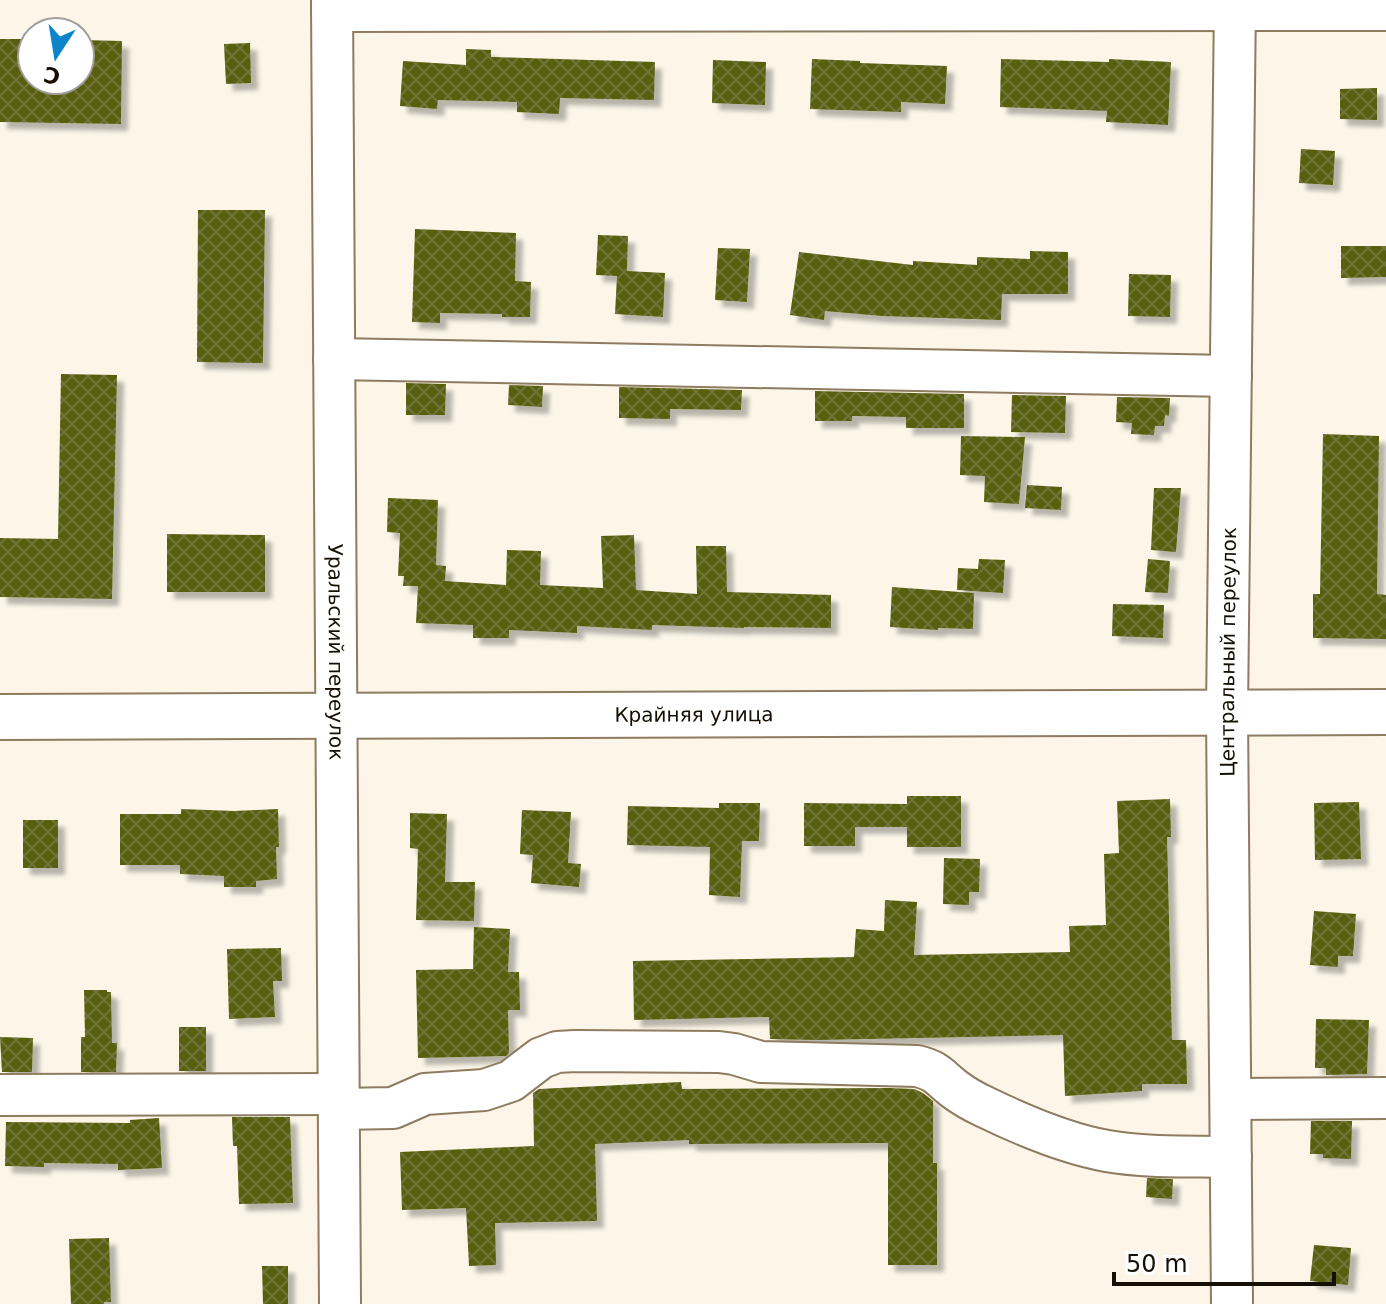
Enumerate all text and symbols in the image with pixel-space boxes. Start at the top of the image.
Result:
north arrow [16,16,96,96]
text: С [41,61,62,89]
street label: Центральный переулок [1215,527,1241,777]
street label: Уральский переулок [323,544,349,760]
street label: Крайняя улица [614,702,774,727]
scale bar [1114,1236,1334,1286]
text: 50 m [1126,1250,1188,1278]

